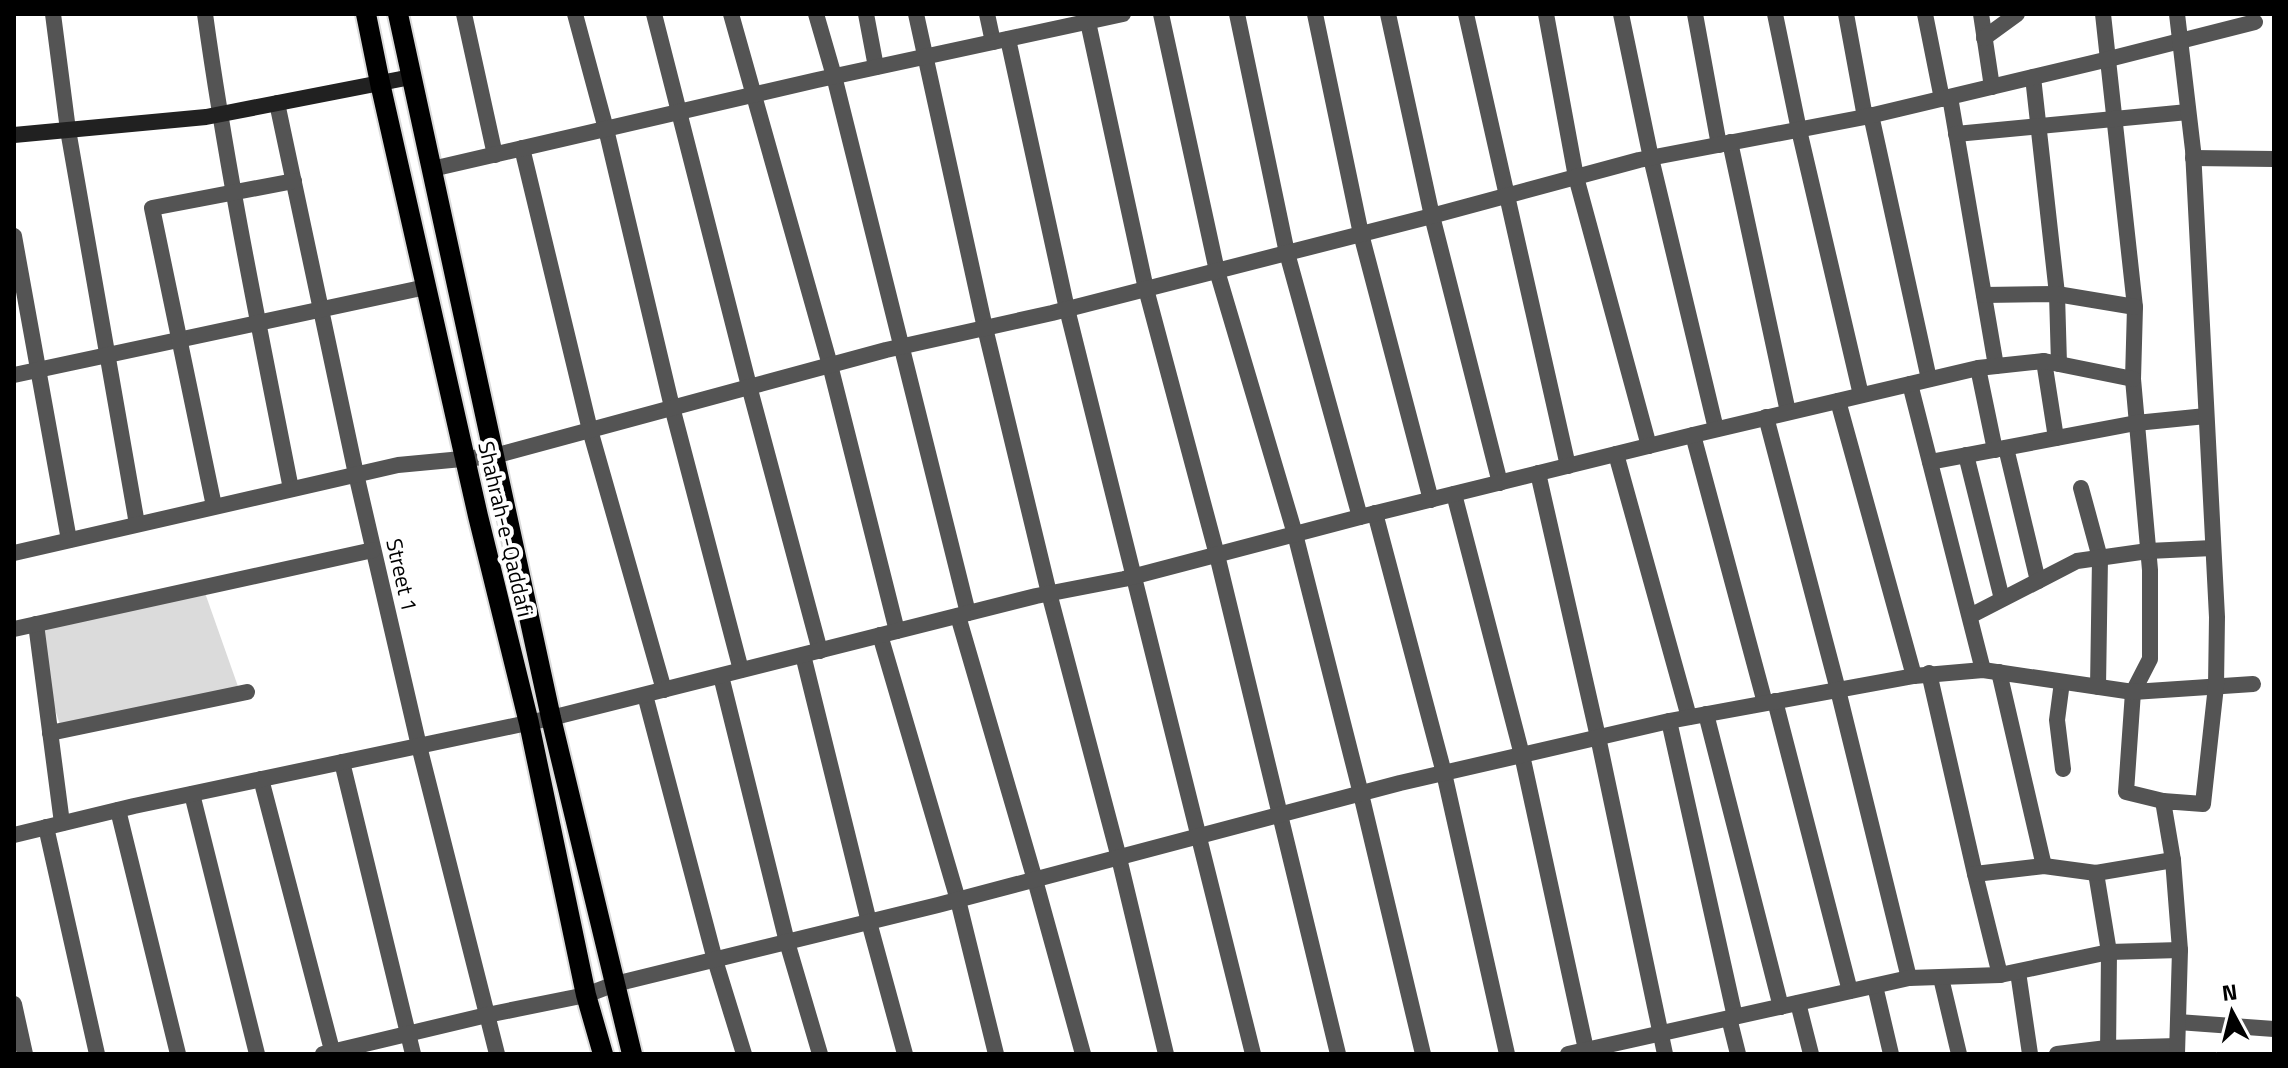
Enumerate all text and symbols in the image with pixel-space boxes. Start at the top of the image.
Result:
street label: Shahrah-e-Qaddafi [469,438,543,620]
street label: Street 1 [377,535,427,615]
north arrow [2192,972,2272,1052]
text: N [2220,974,2239,1010]

